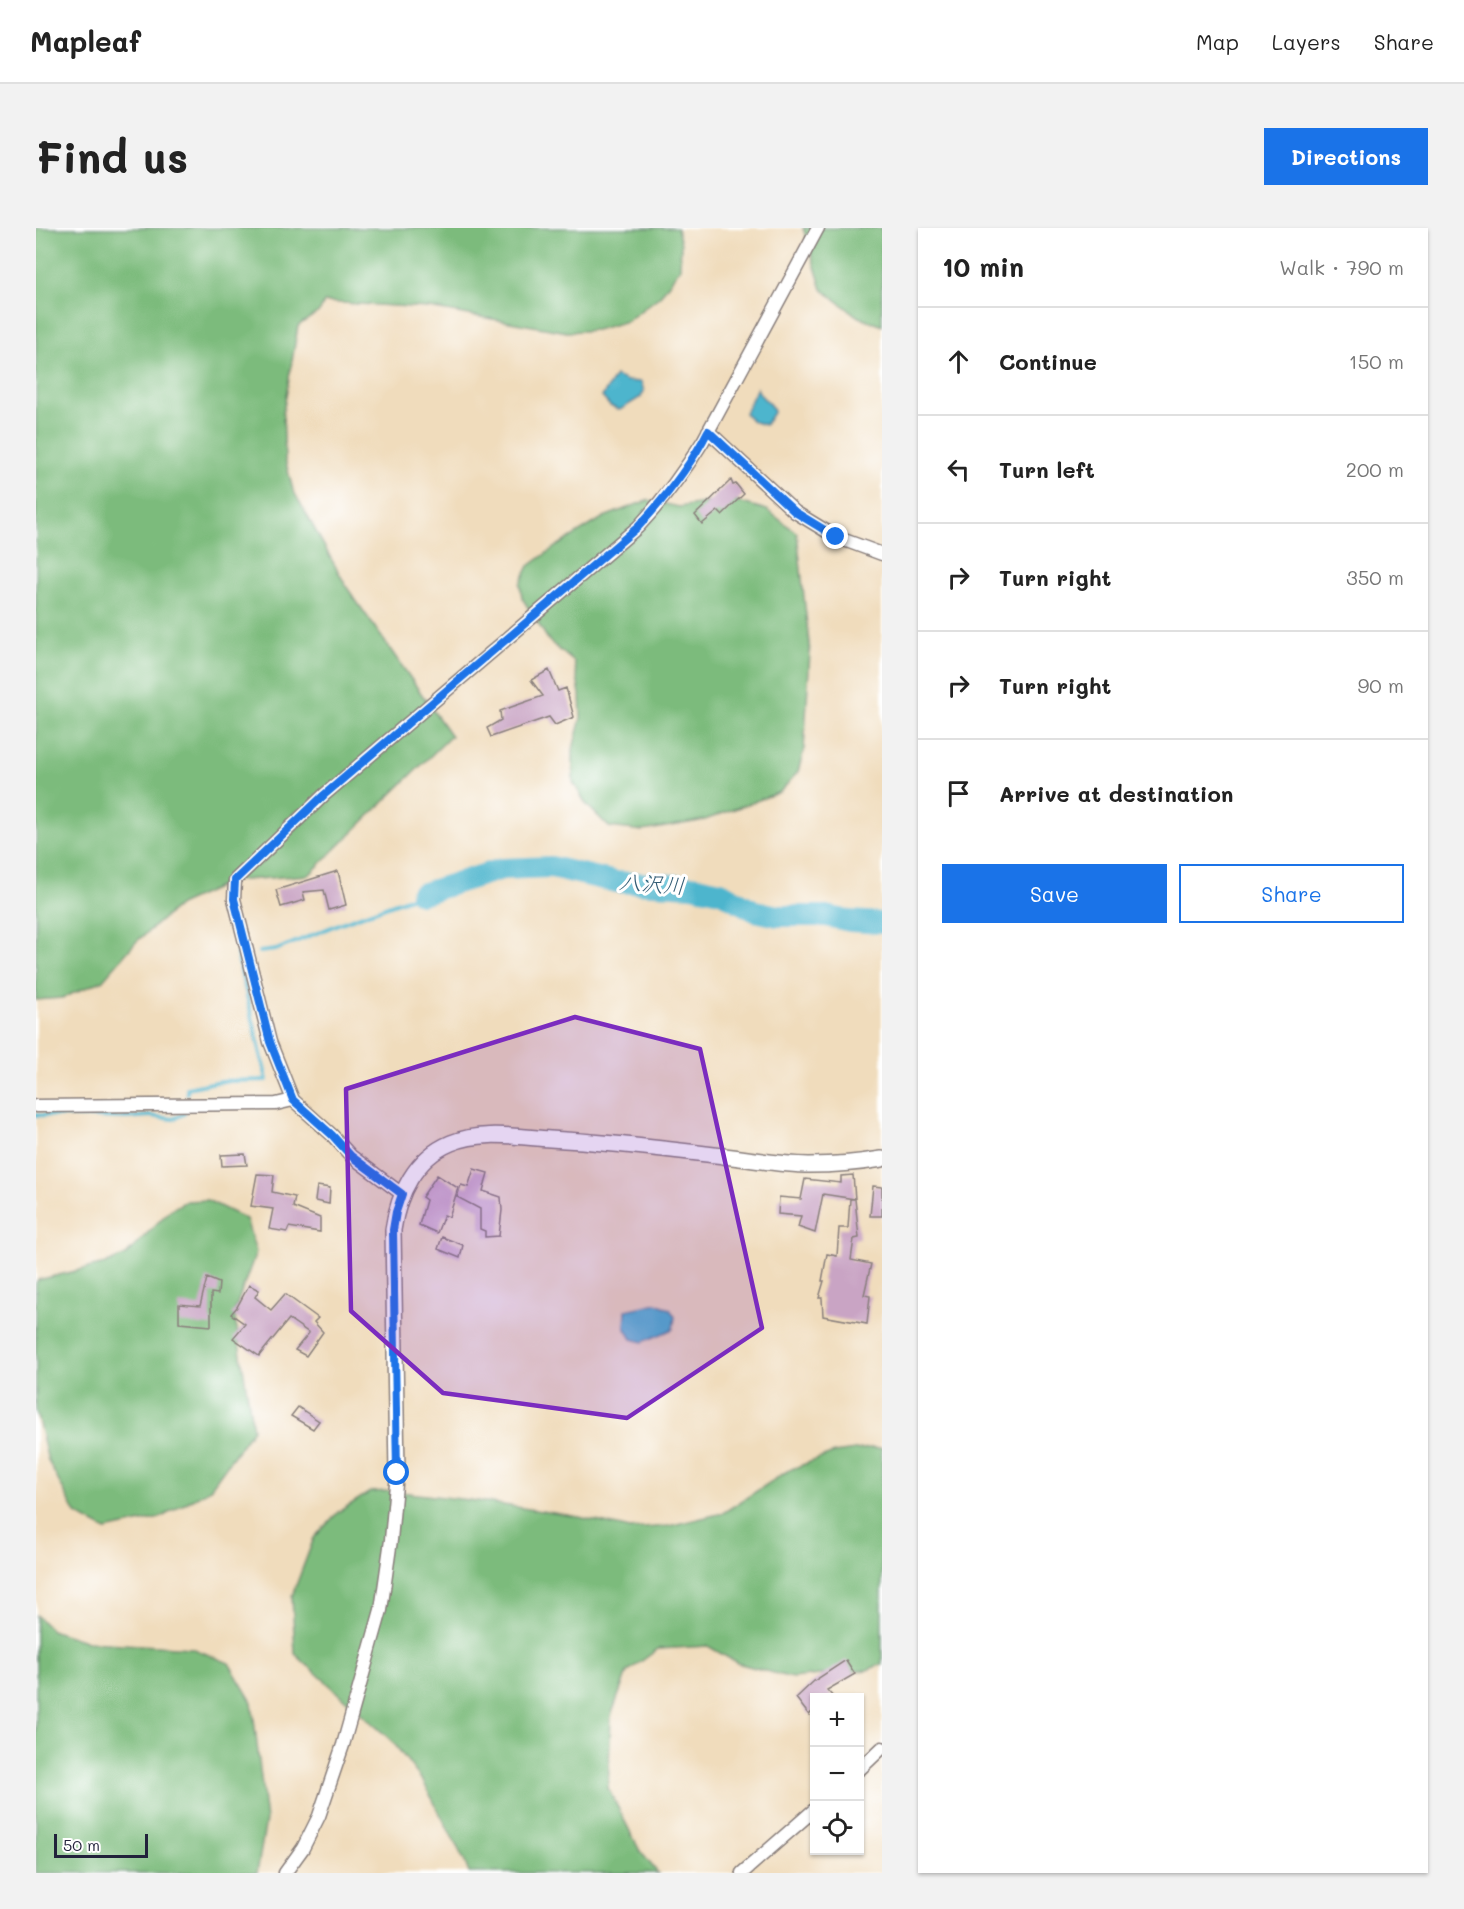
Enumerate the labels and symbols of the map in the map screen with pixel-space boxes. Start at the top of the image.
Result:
route end [822,523,848,549]
water label: 八沢川 [618,866,686,900]
route start [383,1459,409,1485]
scale bar [54,1831,148,1858]

